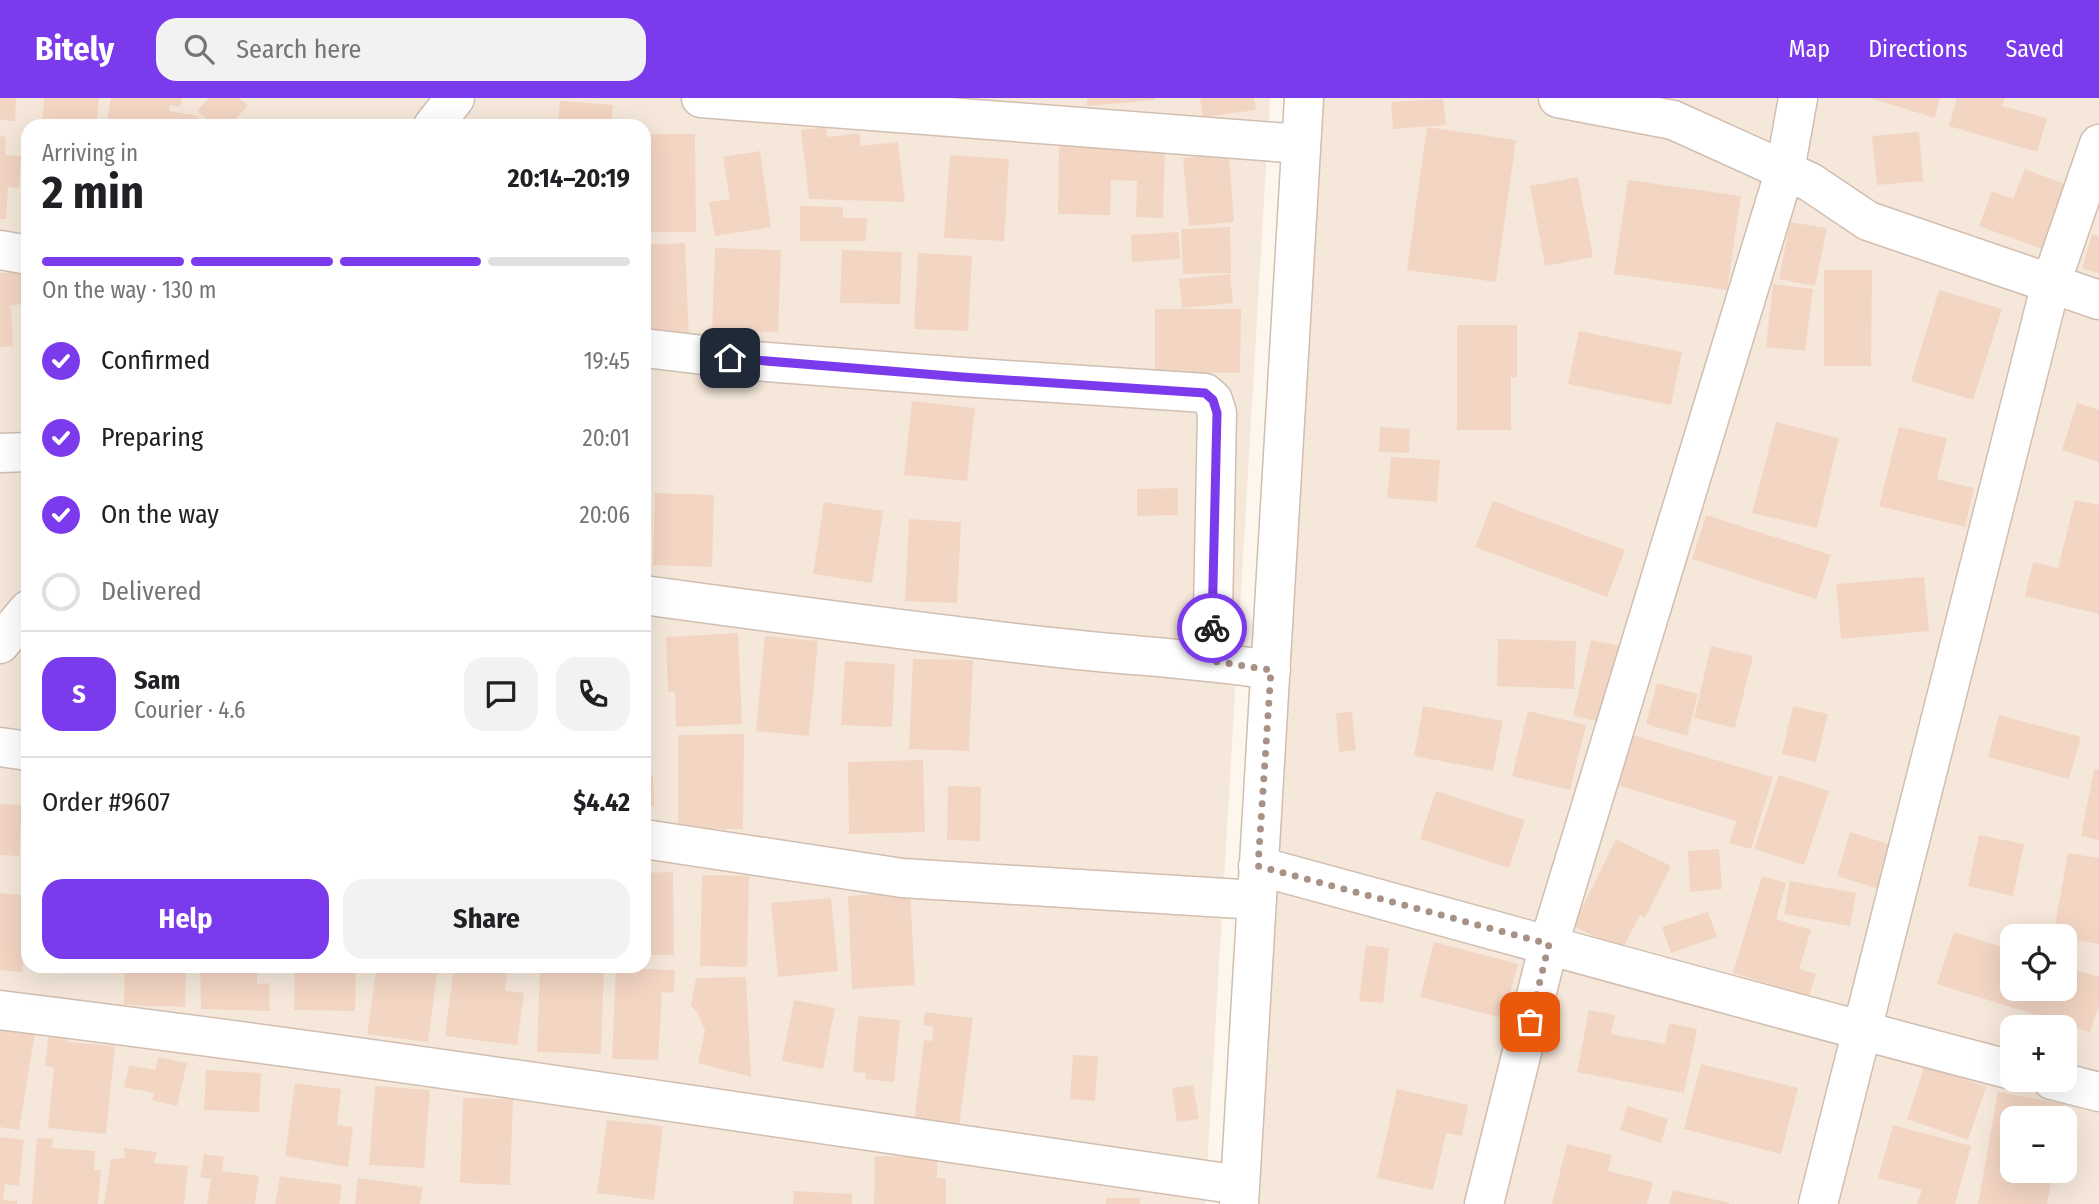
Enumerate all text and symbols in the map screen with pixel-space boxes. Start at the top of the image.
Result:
search box [156,18,646,81]
text: Bitely [35,29,114,69]
icon: search [180,30,218,68]
text: Search here [236,34,361,65]
text: Map [1789,35,1830,63]
text: Directions [1868,35,1967,63]
text: Saved [2005,35,2064,63]
text: Arriving in [42,139,138,167]
text: 20:14–20:19 [507,163,630,194]
text: 2 min [42,165,144,220]
text: On the way · 130 m [42,276,216,304]
pin [700,328,760,388]
icon: home [711,339,749,377]
icon: check [42,342,80,380]
text: Confirmed [101,345,211,376]
text: 19:45 [584,347,630,375]
icon: check [42,419,80,457]
text: Preparing [101,422,203,453]
text: 20:01 [583,424,630,452]
icon: check [42,496,80,534]
text: On the way [101,499,219,530]
text: 20:06 [580,501,630,529]
text: Delivered [101,576,202,607]
courier [1177,593,1247,663]
icon: bike [1193,609,1231,647]
button: chat [464,657,538,731]
button: phone [556,657,630,731]
text: Sam [134,665,180,696]
text: S [72,679,86,710]
text: Courier · 4.6 [134,696,245,724]
text: Order #9607 [42,787,170,818]
text: $4.42 [573,787,630,818]
button: Help [42,879,329,959]
button: Share [343,879,630,959]
map controls [2000,924,2077,1183]
button: locate [2000,924,2077,1001]
pin [1500,992,1560,1052]
icon: bag [1511,1003,1549,1041]
button: + [2000,1015,2077,1092]
button: − [2000,1106,2077,1183]

